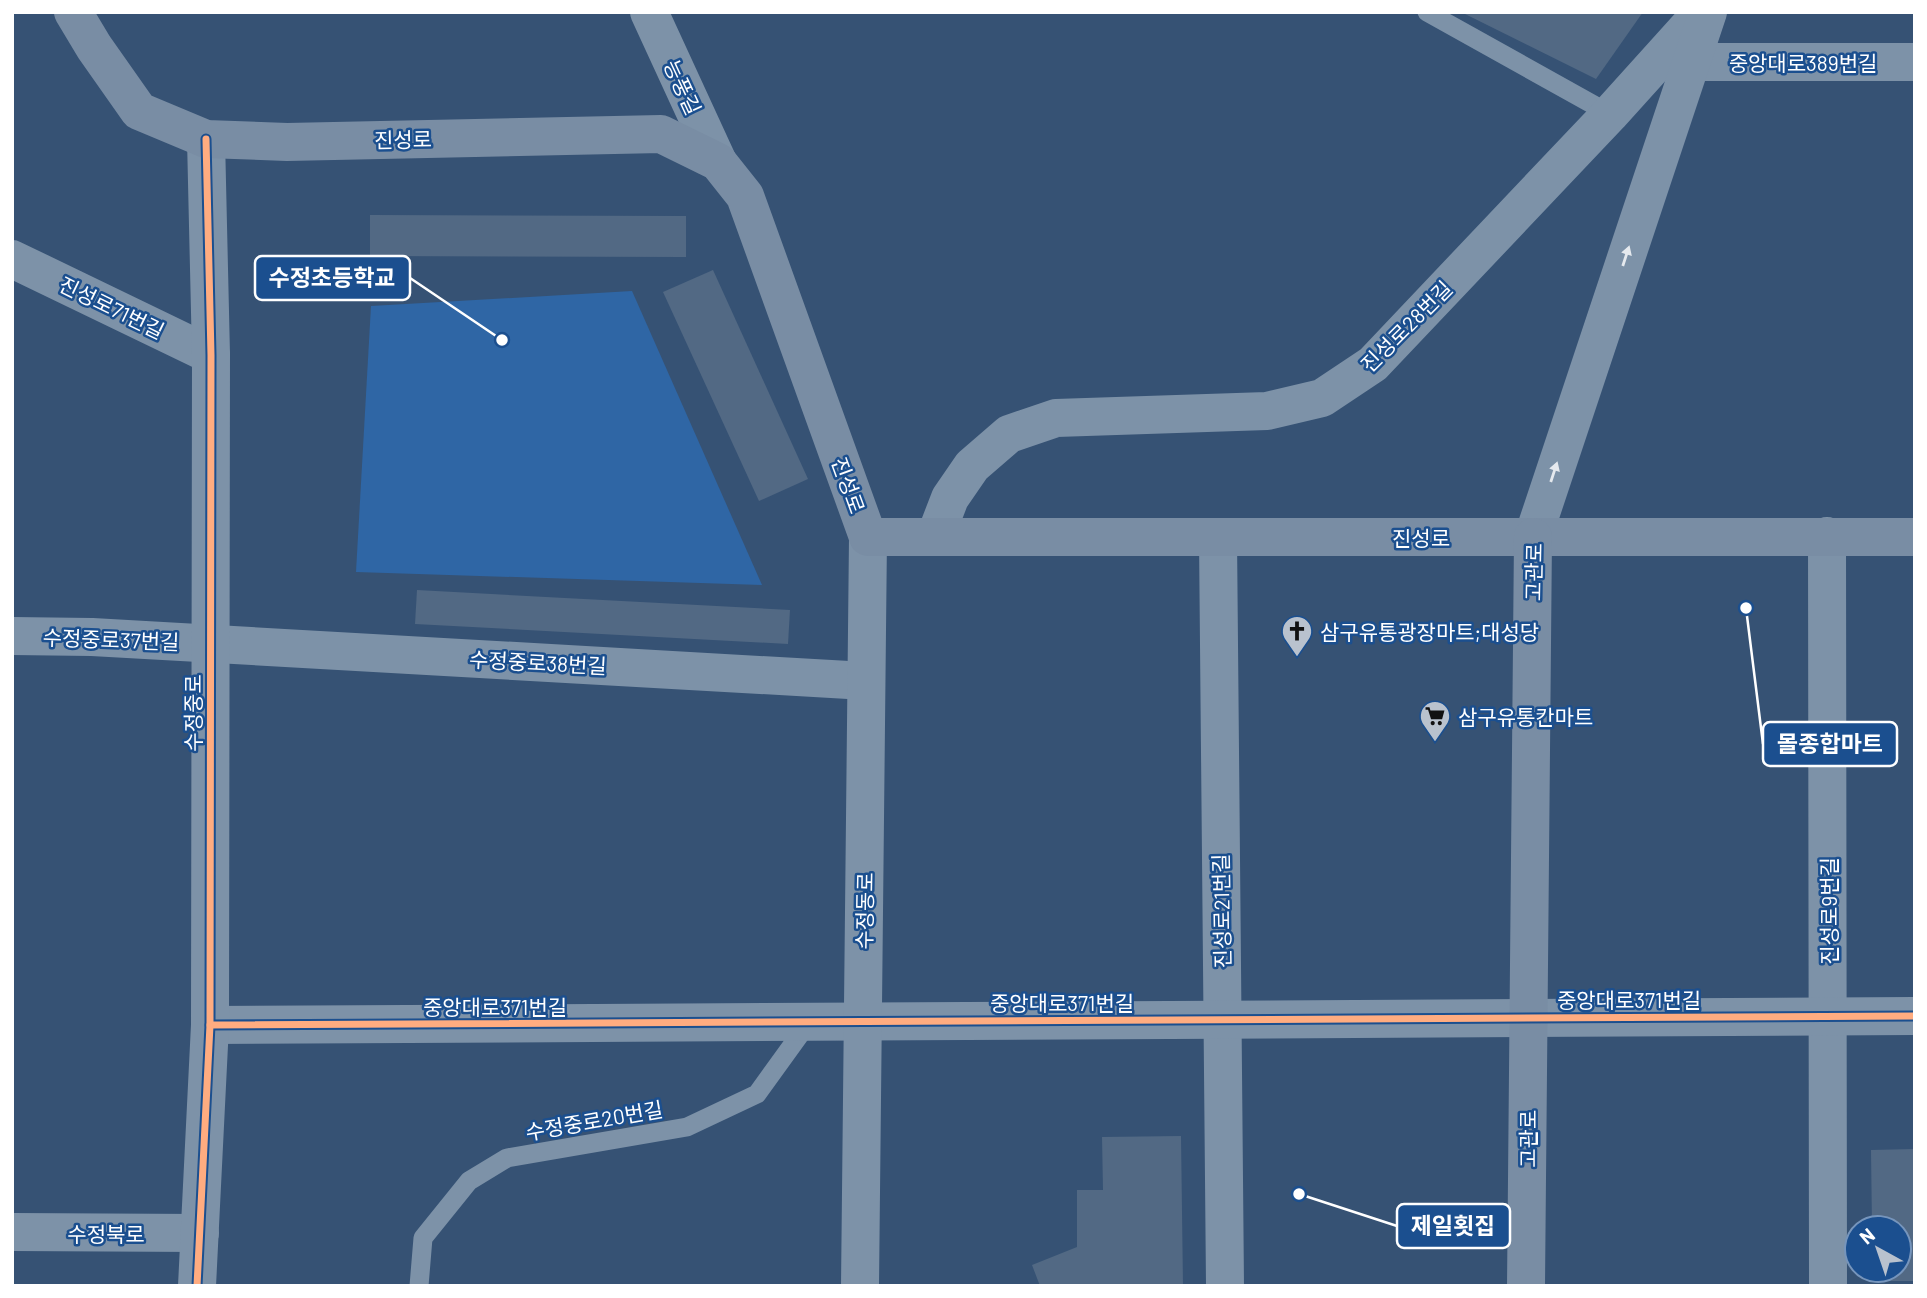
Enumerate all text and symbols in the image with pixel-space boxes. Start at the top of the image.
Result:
street label: 중앙대로389번길 [1729,50,1877,75]
street label: 능풍길 [659,55,707,119]
street label: 진성로 [374,126,432,152]
one-way arrow [1621,245,1632,266]
callout: 수정초등학교 [255,256,410,300]
text: 수정초등학교 [269,263,395,291]
street label: 진성로71번길 [55,271,169,343]
street label: 진성로28번길 [1355,275,1457,377]
street label: 진성로 [827,453,871,517]
one-way arrow [1549,461,1560,482]
street label: 진성로 [1392,525,1450,550]
street label: 고관로 [1520,543,1546,601]
church icon: 삼구유통광장마트;대성당 [1280,614,1314,658]
place label: 삼구유통광장마트;대성당 [1320,619,1539,644]
street label: 수정중로37번길 [42,624,180,654]
street label: 수정중로38번길 [469,646,607,678]
street label: 수정중로 [180,674,205,752]
supermarket icon: 삼구유통칸마트 [1418,699,1452,743]
place label: 삼구유통칸마트 [1458,704,1593,729]
callout: 몰종합마트 [1763,722,1897,766]
text: 몰종합마트 [1777,729,1883,757]
street label: 진성로21번길 [1207,853,1235,969]
street label: 진성로9번길 [1816,857,1841,965]
street label: 수정동로 [851,872,877,950]
street label: 중앙대로371번길 [1557,987,1701,1012]
street label: 중앙대로371번길 [990,990,1134,1015]
street label: 중앙대로371번길 [423,994,567,1019]
street label: 수정중로20번길 [523,1096,665,1144]
street label: 고관로 [1515,1110,1540,1168]
callout: 제일횟집 [1397,1204,1510,1248]
text: 제일횟집 [1411,1211,1495,1239]
north arrow [1843,1214,1913,1284]
street label: 수정북로 [67,1221,145,1246]
text: N [1855,1223,1879,1248]

